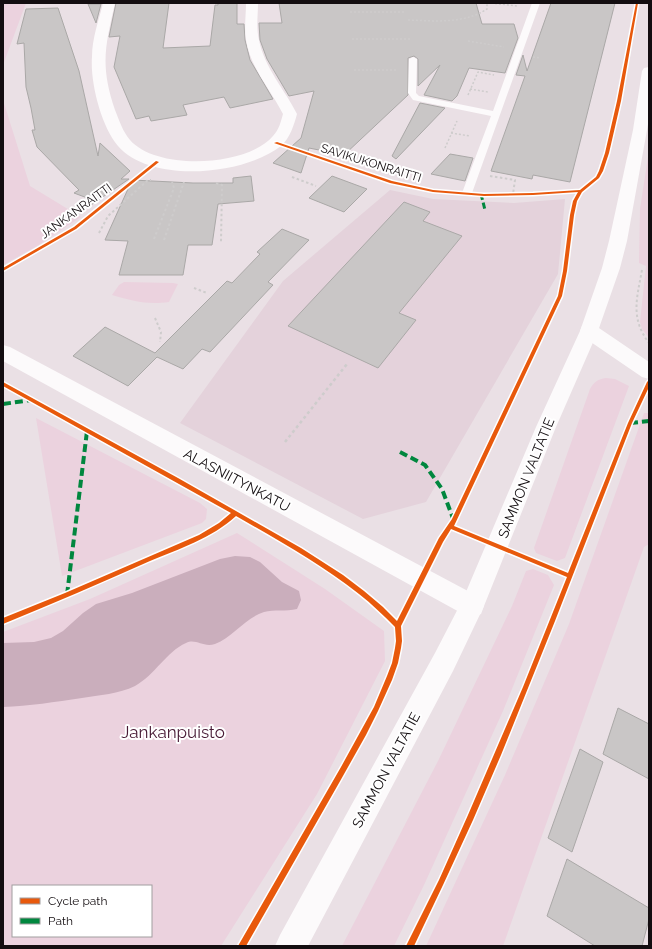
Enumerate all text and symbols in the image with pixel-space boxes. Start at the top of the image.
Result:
street label: SAVIKUKONRAITTI [319,141,423,185]
street label: JANKANRAITTI [38,180,114,242]
street label: SAMMON VALTATIE [495,416,557,540]
street label: ALASNIITYNKATU [181,445,293,515]
street label: SAMMON VALTATIE [349,710,423,830]
park label: Jankanpuisto [121,722,225,742]
legend [12,885,152,937]
text: Cycle path [48,894,107,908]
text: Path [48,914,73,928]

